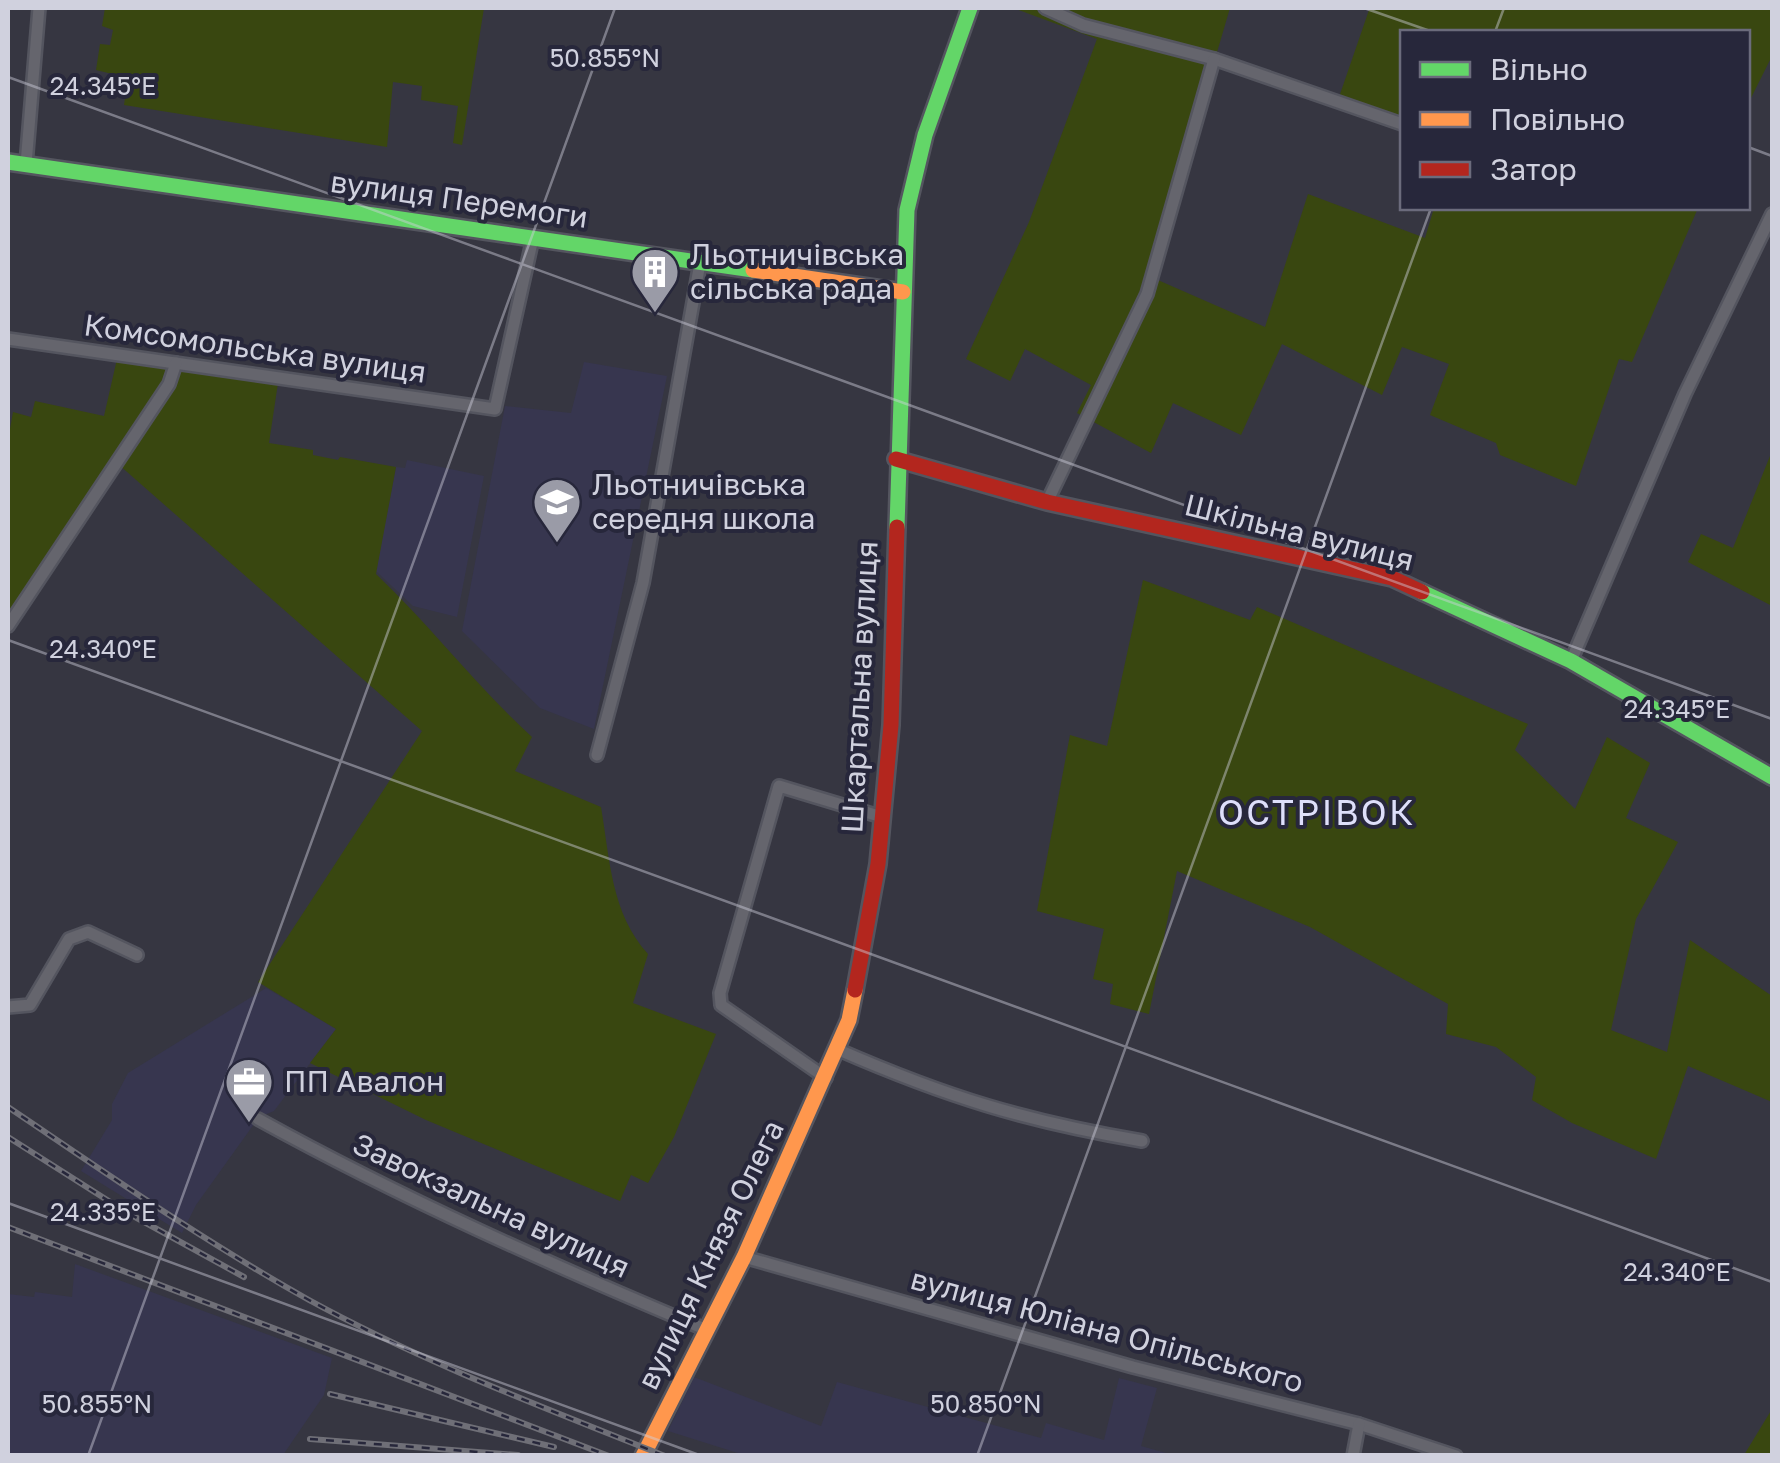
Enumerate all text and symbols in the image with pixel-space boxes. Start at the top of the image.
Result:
legend [1400,30,1750,210]
text: 50.855°N [550,42,660,73]
text: Вільно [1490,51,1588,87]
text: 24.345°E [50,70,156,101]
text: Повільно [1490,101,1625,137]
text: Затор [1490,151,1577,187]
street label: вулиця Перемоги [328,163,590,235]
place label: Льотничівська сільська рада [690,236,904,306]
building icon: Льотничівська сільська рада [629,246,681,314]
street label: Комсомольська вулиця [82,306,429,390]
place label: Льотничівська середня школа [592,466,816,536]
school or university icon: Льотничівська середня школа [531,476,583,544]
street label: Шкільна вулиця [1181,486,1418,578]
street label: Шкартальна вулиця [833,540,885,834]
text: 24.340°E [49,633,157,664]
text: 24.345°E [1624,693,1730,724]
district label: ОСТРІВОК [1218,791,1416,833]
office icon: ПП Авалон [223,1056,275,1124]
place label: ПП Авалон [284,1063,444,1099]
street label: вулиця Князя Олега [629,1114,791,1395]
street label: Завокзальна вулиця [347,1125,636,1285]
text: 24.335°E [50,1196,156,1227]
text: 24.340°E [1623,1256,1731,1287]
street label: вулиця Юліана Опільського [907,1260,1307,1400]
text: 50.855°N [42,1388,152,1419]
text: 50.850°N [930,1388,1042,1419]

